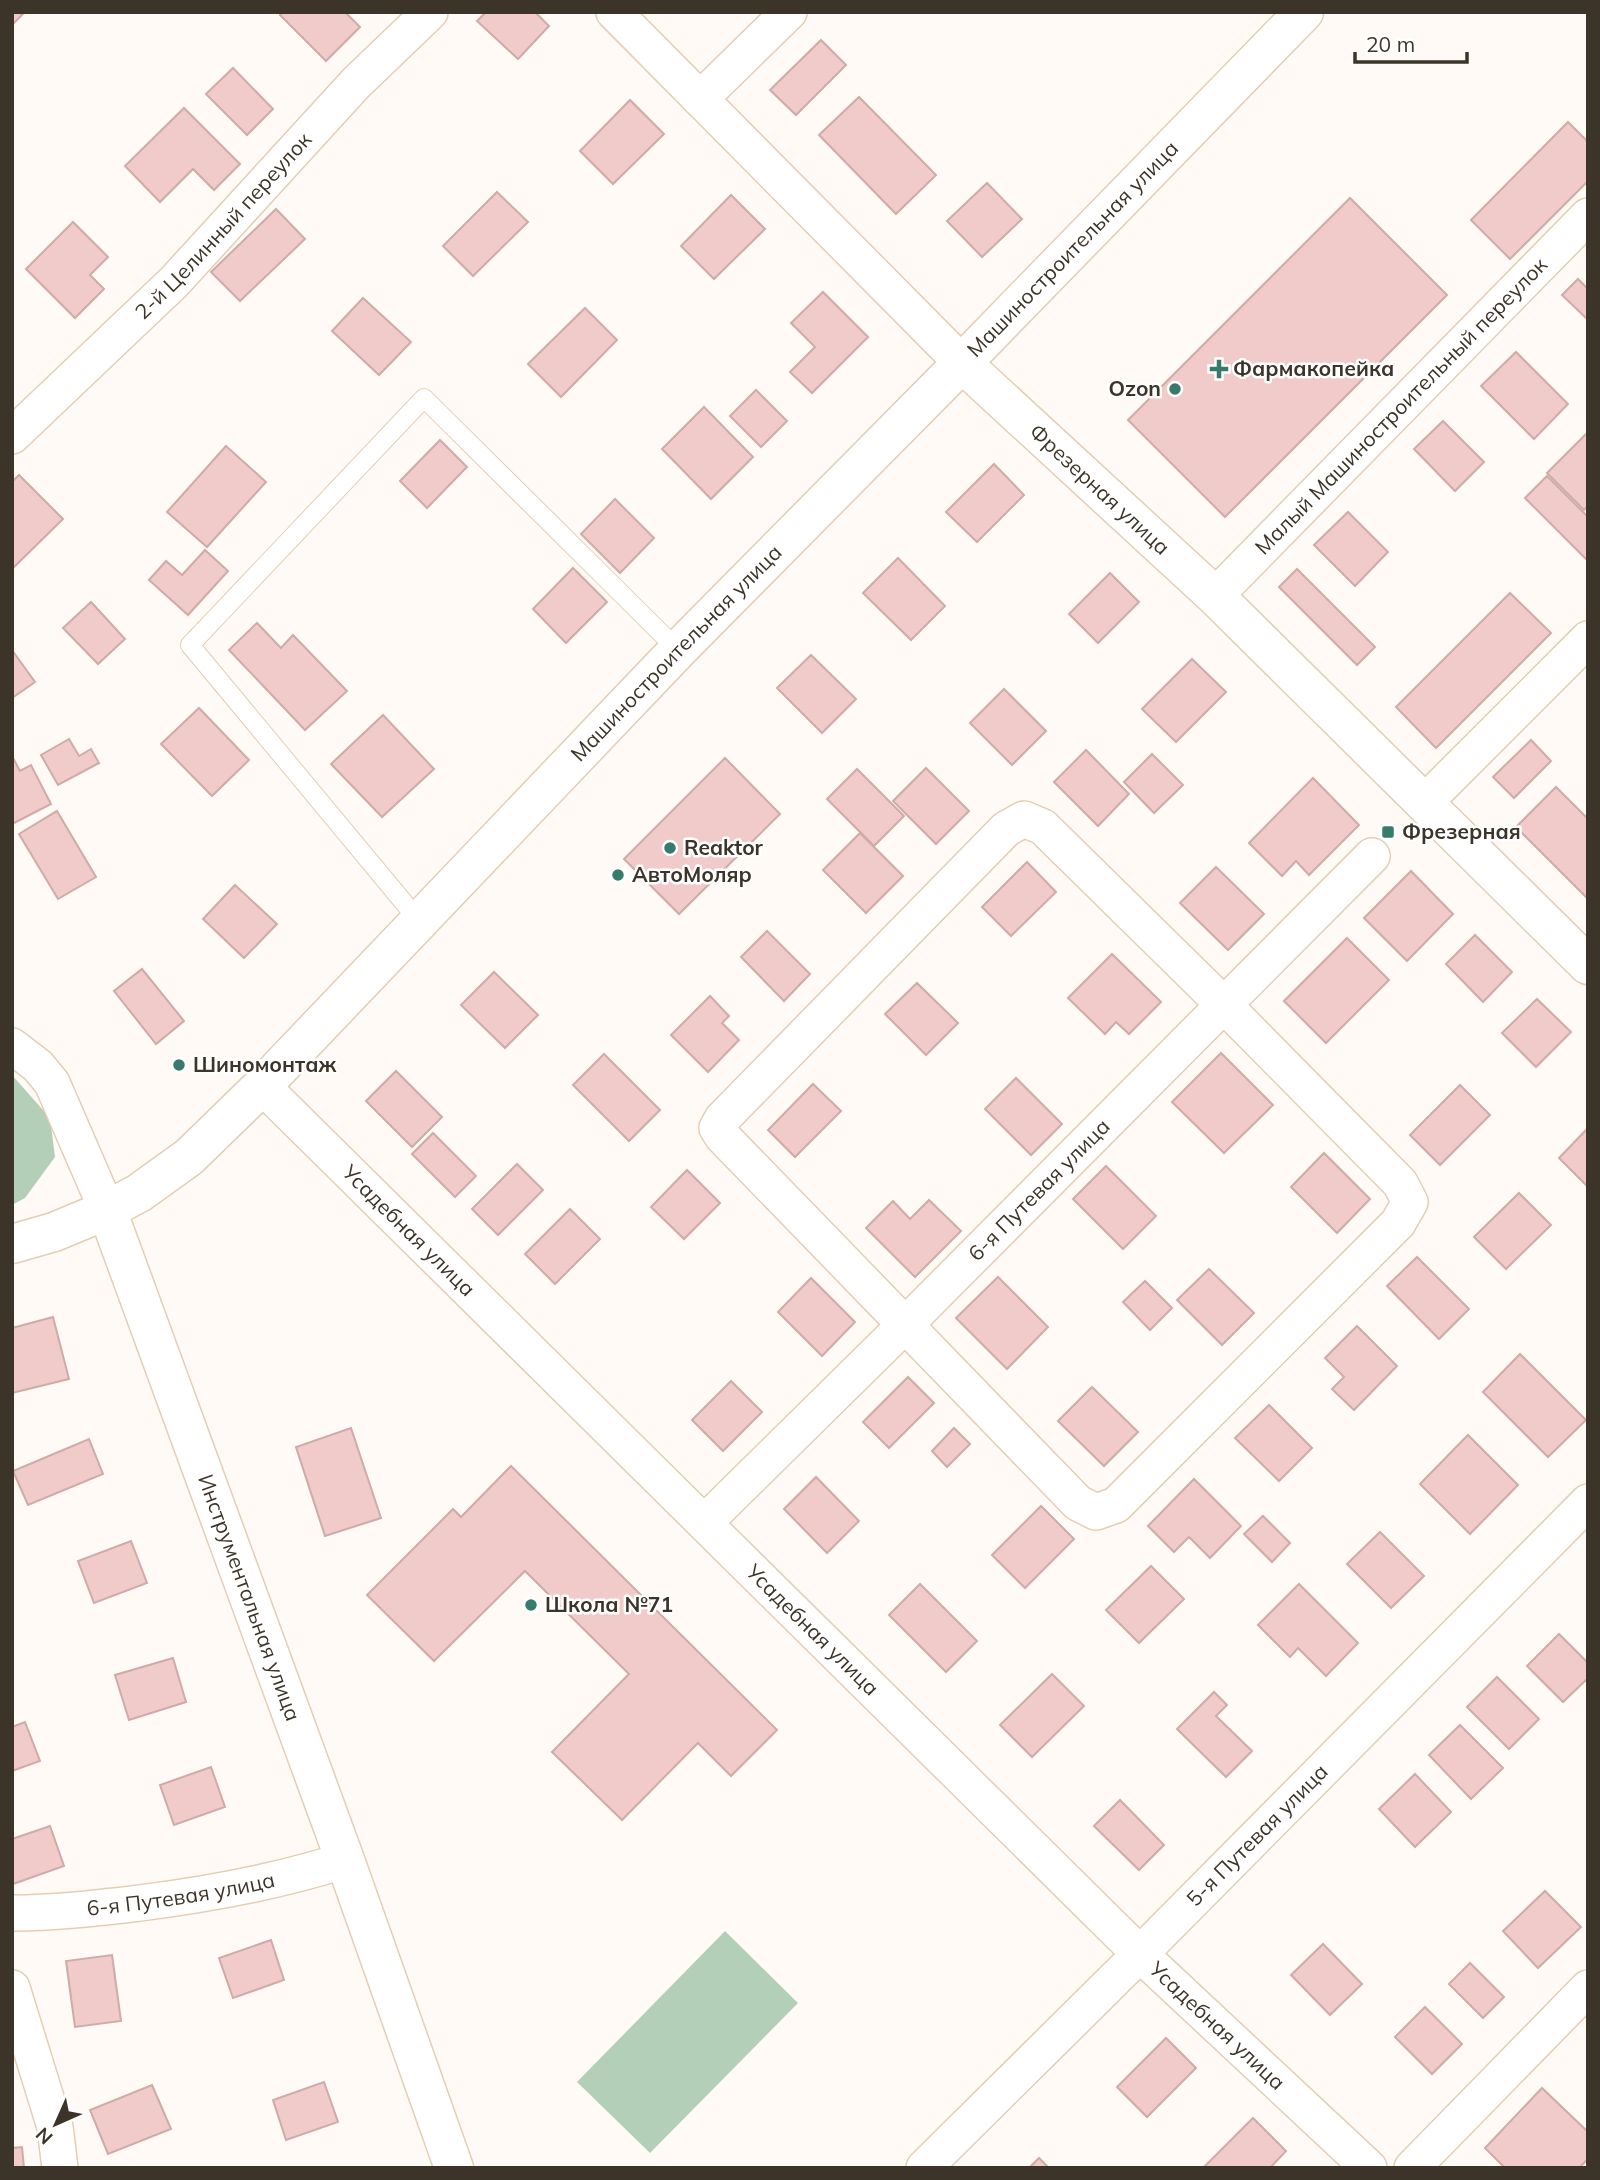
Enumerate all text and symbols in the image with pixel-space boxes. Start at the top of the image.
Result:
scale bar [1355,21,1467,65]
text: 20 m [1366,31,1415,57]
street label: 2-й Целинный переулок [129,126,317,324]
street label: Машиностроительная улица [961,135,1183,362]
street label: Малый Машиностроительный переулок [1249,251,1553,559]
place label: Фармакопейка [1233,355,1394,381]
marker: Фармакопейка [1211,361,1227,377]
place label: Ozon [1109,375,1161,401]
marker: Ozon [1167,381,1183,397]
street label: Фрезерная улица [1025,418,1176,560]
street label: Машиностроительная улица [565,539,787,766]
place label: Фрезерная [1402,818,1521,844]
marker: Фрезерная [1380,824,1396,840]
place label: Reaktor [684,834,764,860]
marker: Reaktor [662,840,678,856]
place label: АвтоМоляр [632,861,752,887]
marker: АвтоМоляр [610,867,626,883]
place label: Шиномонтаж [193,1051,336,1077]
marker: Шиномонтаж [171,1057,187,1073]
street label: 6-я Путевая улица [962,1113,1115,1266]
street label: Усадебная улица [337,1158,481,1301]
street label: Инструментальная улица [193,1471,307,1724]
street label: Усадебная улица [741,1558,885,1701]
place label: Школа №71 [545,1591,673,1617]
marker: Школа №71 [523,1597,539,1613]
street label: 5-я Путевая улица [1181,1758,1333,1911]
street label: 6-я Путевая улица [85,1866,277,1921]
street label: Усадебная улица [1144,1955,1291,2095]
north arrow [21,2089,91,2159]
text: N [30,2122,58,2150]

